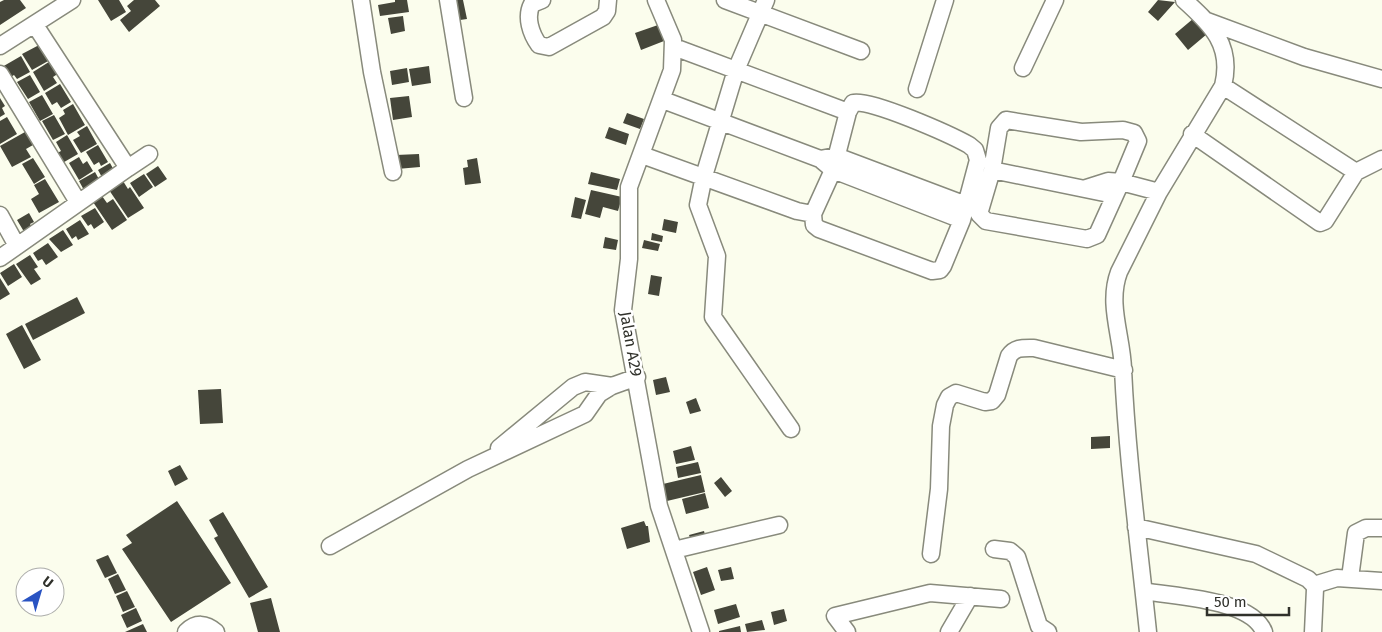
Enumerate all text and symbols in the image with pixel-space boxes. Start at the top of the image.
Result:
street label: Jalan A29 [616,310,646,378]
north arrow [15,567,65,617]
text: U [39,573,57,592]
scale bar [1207,584,1290,616]
text: 50 m [1214,593,1247,611]

